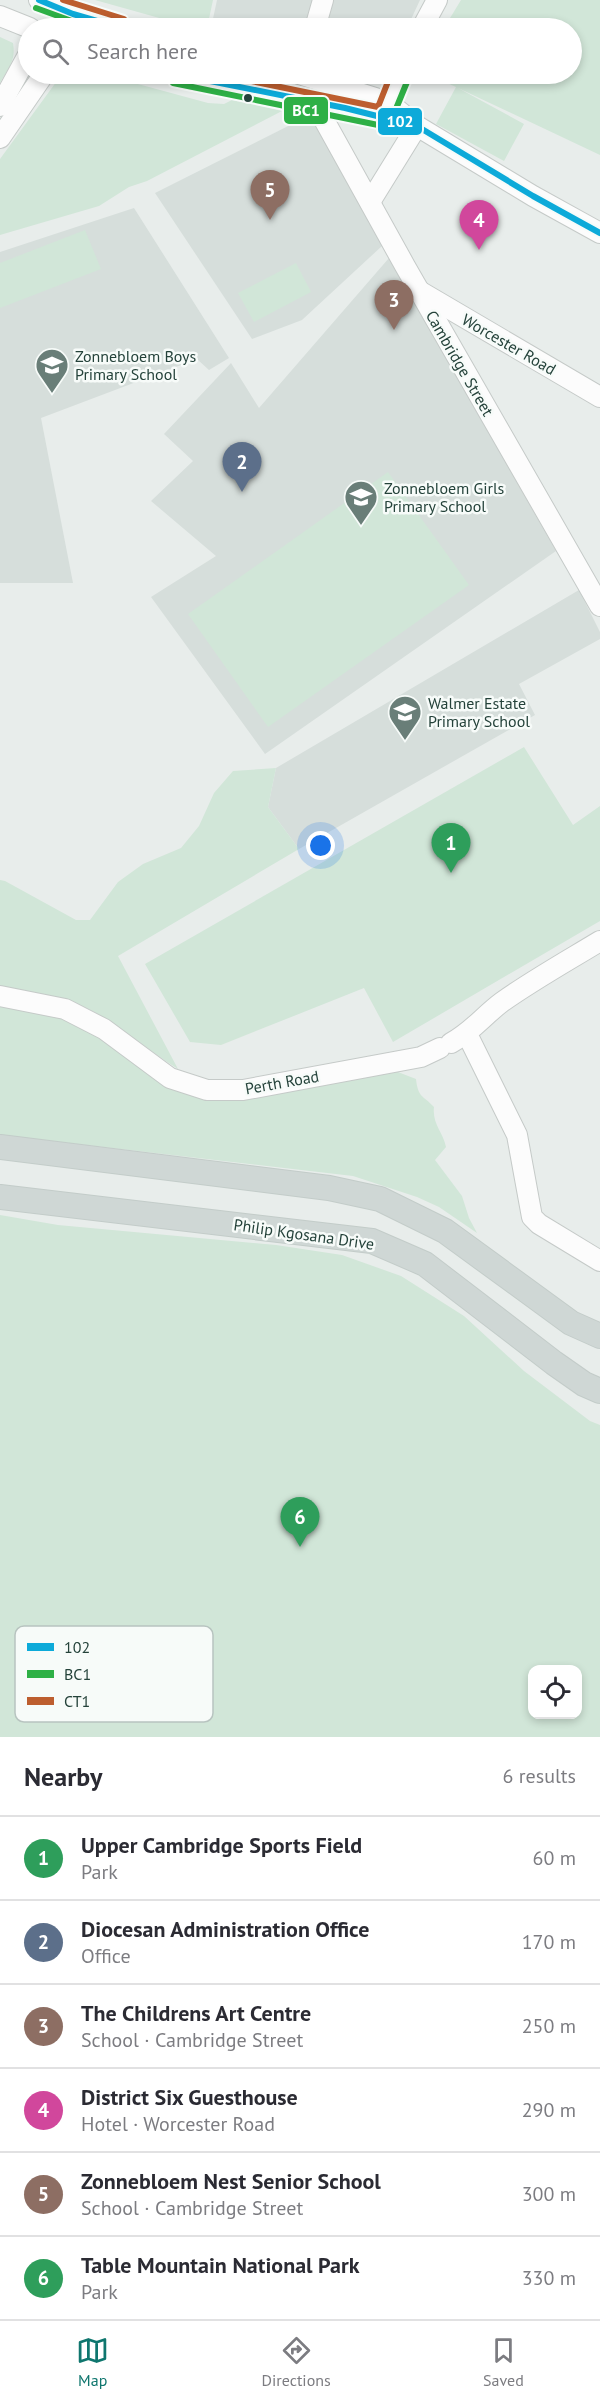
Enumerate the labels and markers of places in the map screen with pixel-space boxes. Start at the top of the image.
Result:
unlabelled marker [242,92,254,104]
pin: 5 [250,170,290,220]
pin: 4 [460,200,498,250]
pin: 3 [374,280,414,330]
place label: Zonnebloem Boys Primary School [75,346,197,384]
school or university icon: Zonnebloem Boys Primary School [34,347,70,394]
pin: 2 [222,442,262,492]
place label: Zonnebloem Girls Primary School [384,478,505,516]
school or university icon: Zonnebloem Girls Primary School [343,479,379,526]
place label: Walmer Estate Primary School [428,693,530,731]
school or university icon: Walmer Estate Primary School [387,694,423,741]
pin: 1 [432,824,470,873]
pin: 6 [280,1498,320,1547]

